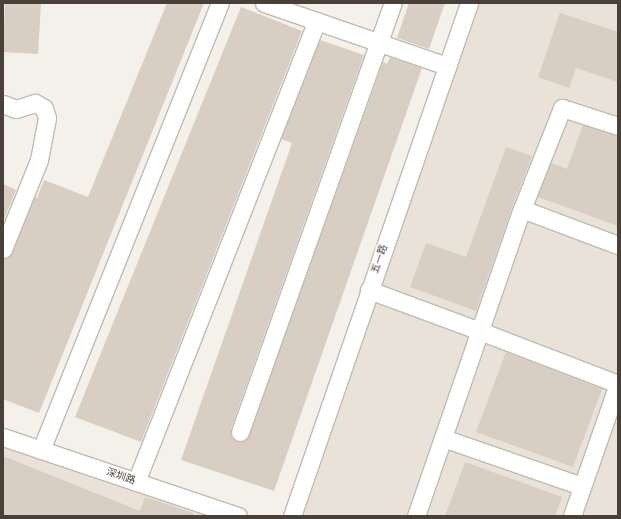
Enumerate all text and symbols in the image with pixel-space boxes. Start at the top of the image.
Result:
street label: 五一路 [368,243,390,275]
street label: 深圳路 [105,465,137,487]

